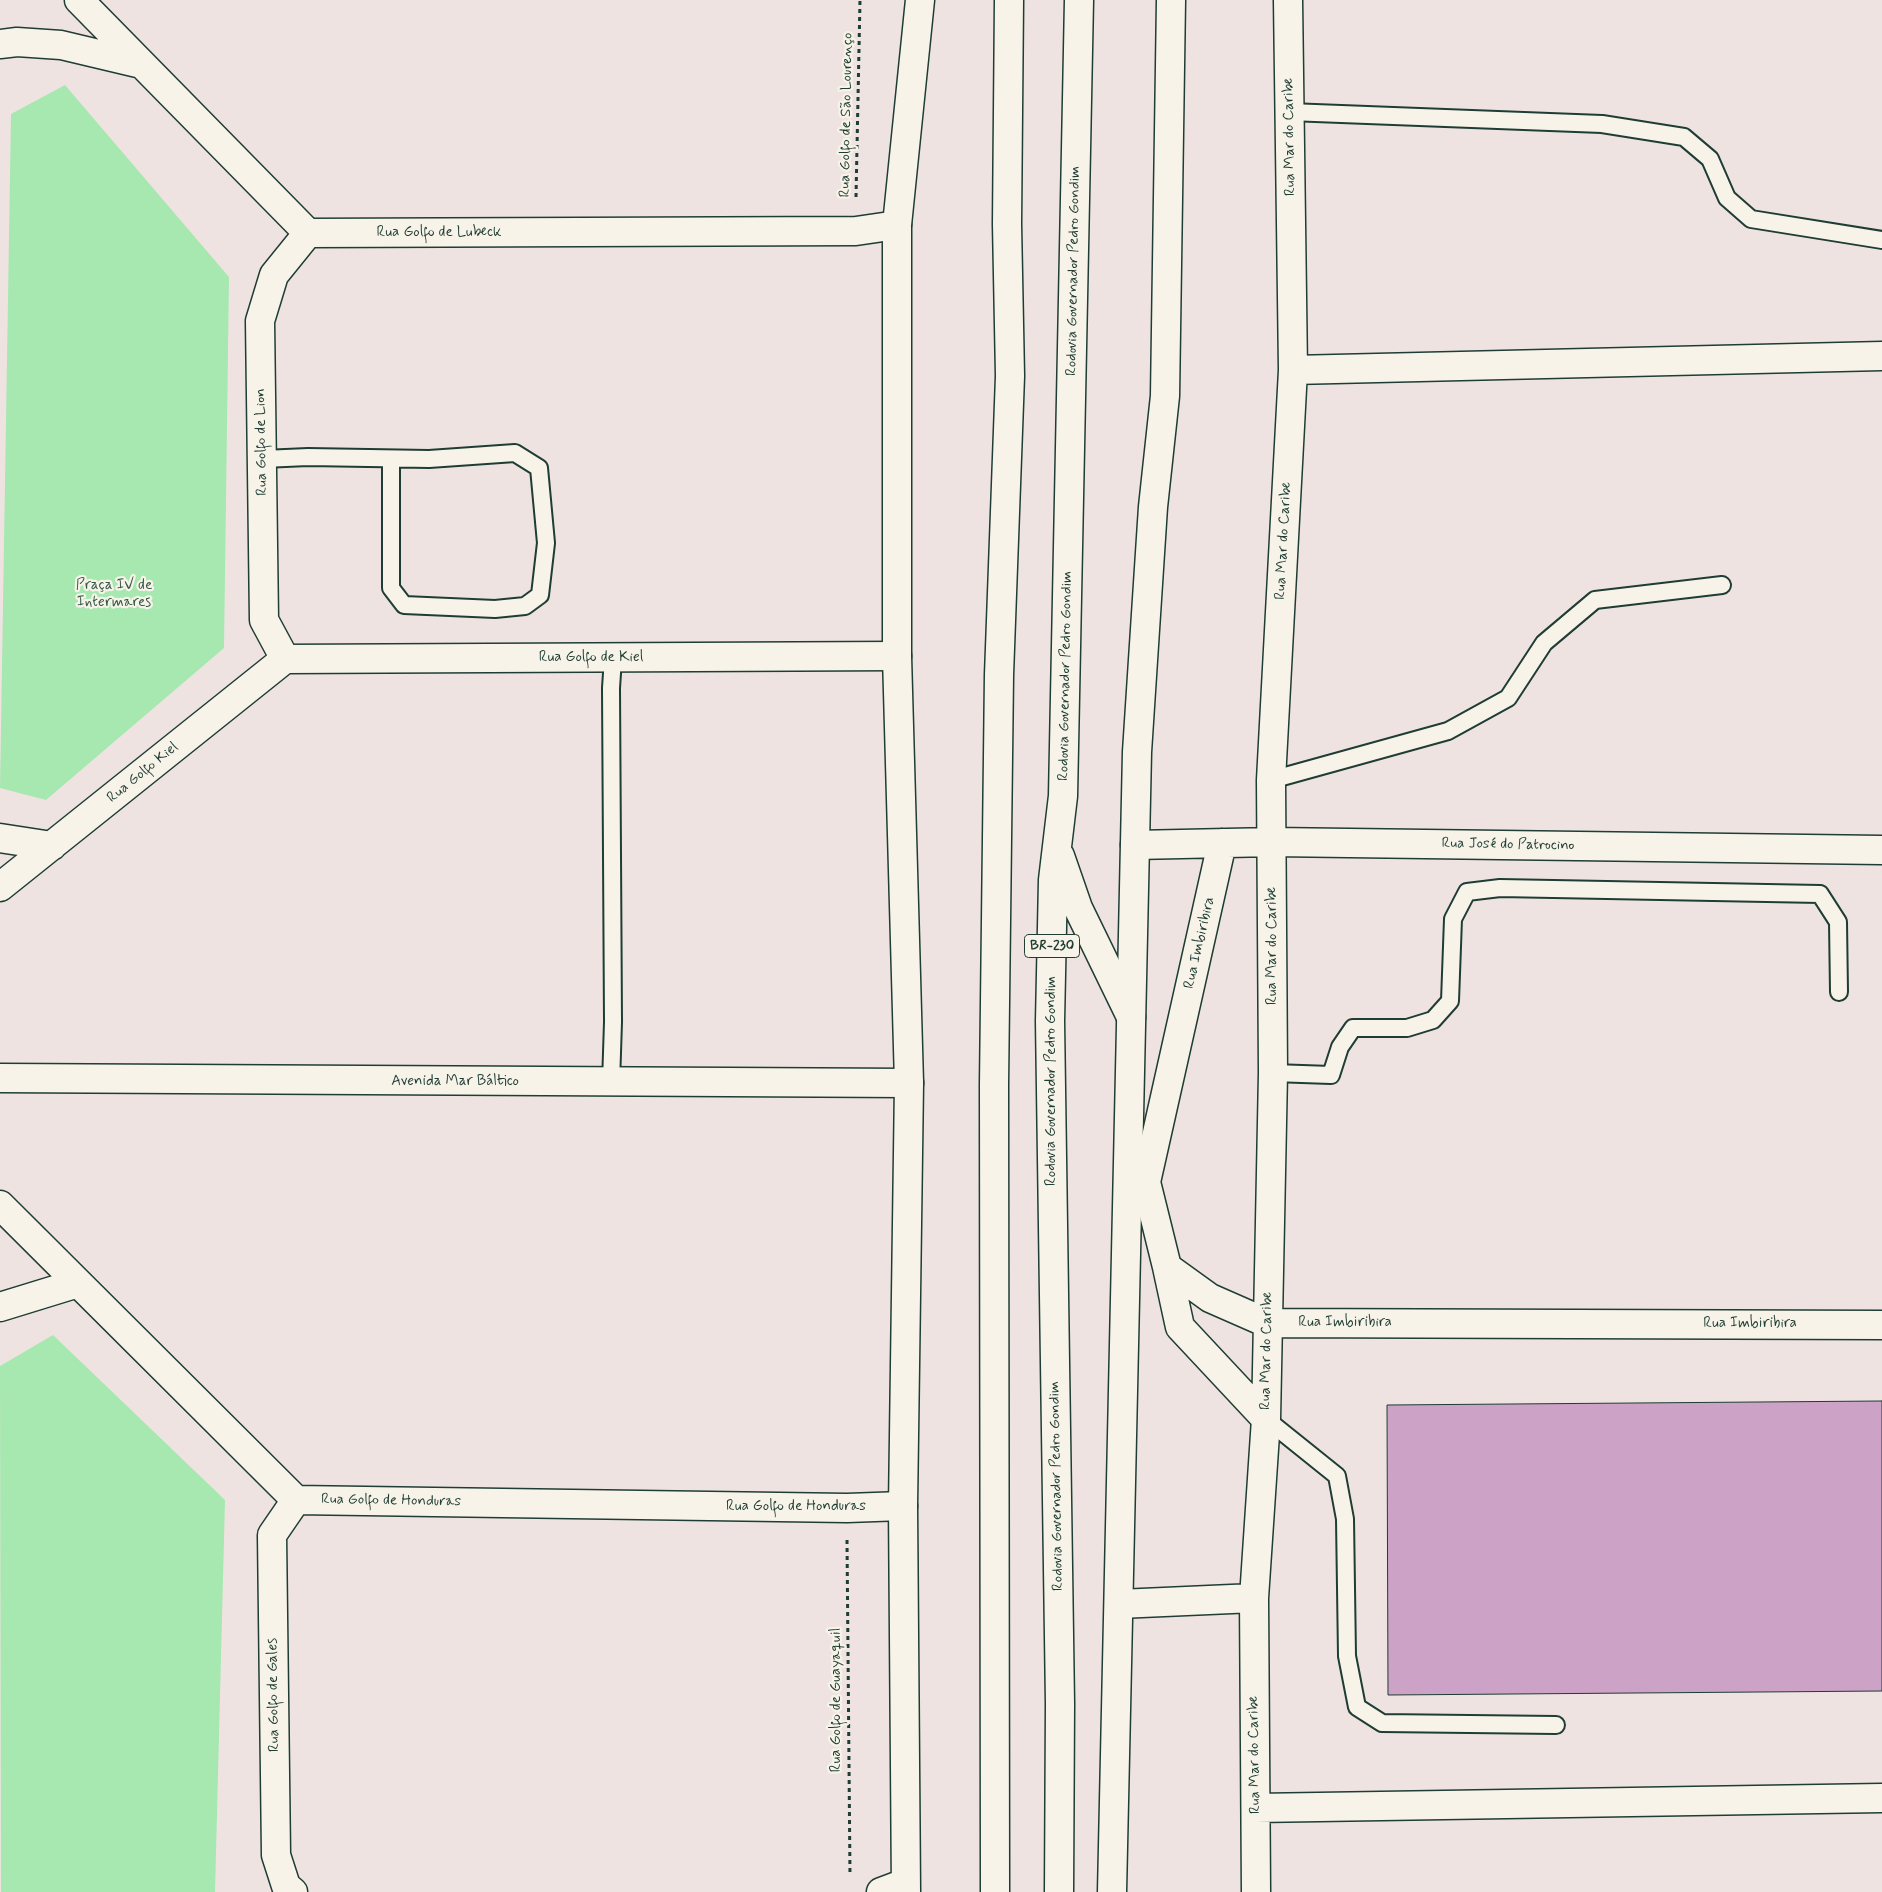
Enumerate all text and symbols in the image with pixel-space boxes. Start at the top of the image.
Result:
street label: Rua Golfo de São Lourenço [837,33,857,197]
street label: Rua Mar do Caribe [1280,78,1300,196]
street label: Rodovia Governador Pedro Gondim [1063,166,1085,376]
street label: Rua Golfo de Lubeck [377,224,501,242]
street label: Rua Golfo de Lion [252,388,272,496]
street label: Rua Mar do Caribe [1272,482,1296,600]
street label: Rodovia Governador Pedro Gondim [1055,571,1077,781]
park label: Praça IV de Intermares [76,577,152,612]
street label: Rua Golfo de Kiel [539,649,643,667]
street label: Rua Golfo Kiel [104,739,182,807]
street label: Rua José do Patrocino [1441,835,1575,855]
street label: Rua Mar do Caribe [1264,887,1282,1005]
street label: Rua Imbiribira [1181,895,1219,991]
road number: BR-230 [1024,934,1080,958]
street label: Rodovia Governador Pedro Gondim [1043,976,1061,1186]
street label: Avenida Mar Báltico [391,1073,519,1091]
street label: Rua Mar do Caribe [1257,1292,1277,1410]
street label: Rua Imbiribira [1298,1314,1392,1332]
street label: Rua Imbiribira [1703,1315,1797,1333]
street label: Rodovia Governador Pedro Gondim [1046,1381,1068,1591]
street label: Rua Golfo de Honduras [321,1491,461,1511]
street label: Rua Golfo de Honduras [726,1498,866,1516]
street label: Rua Golfo de Guayaquil [828,1628,846,1772]
street label: Rua Golfo de Gales [264,1638,284,1752]
street label: Rua Mar do Caribe [1245,1696,1265,1814]

